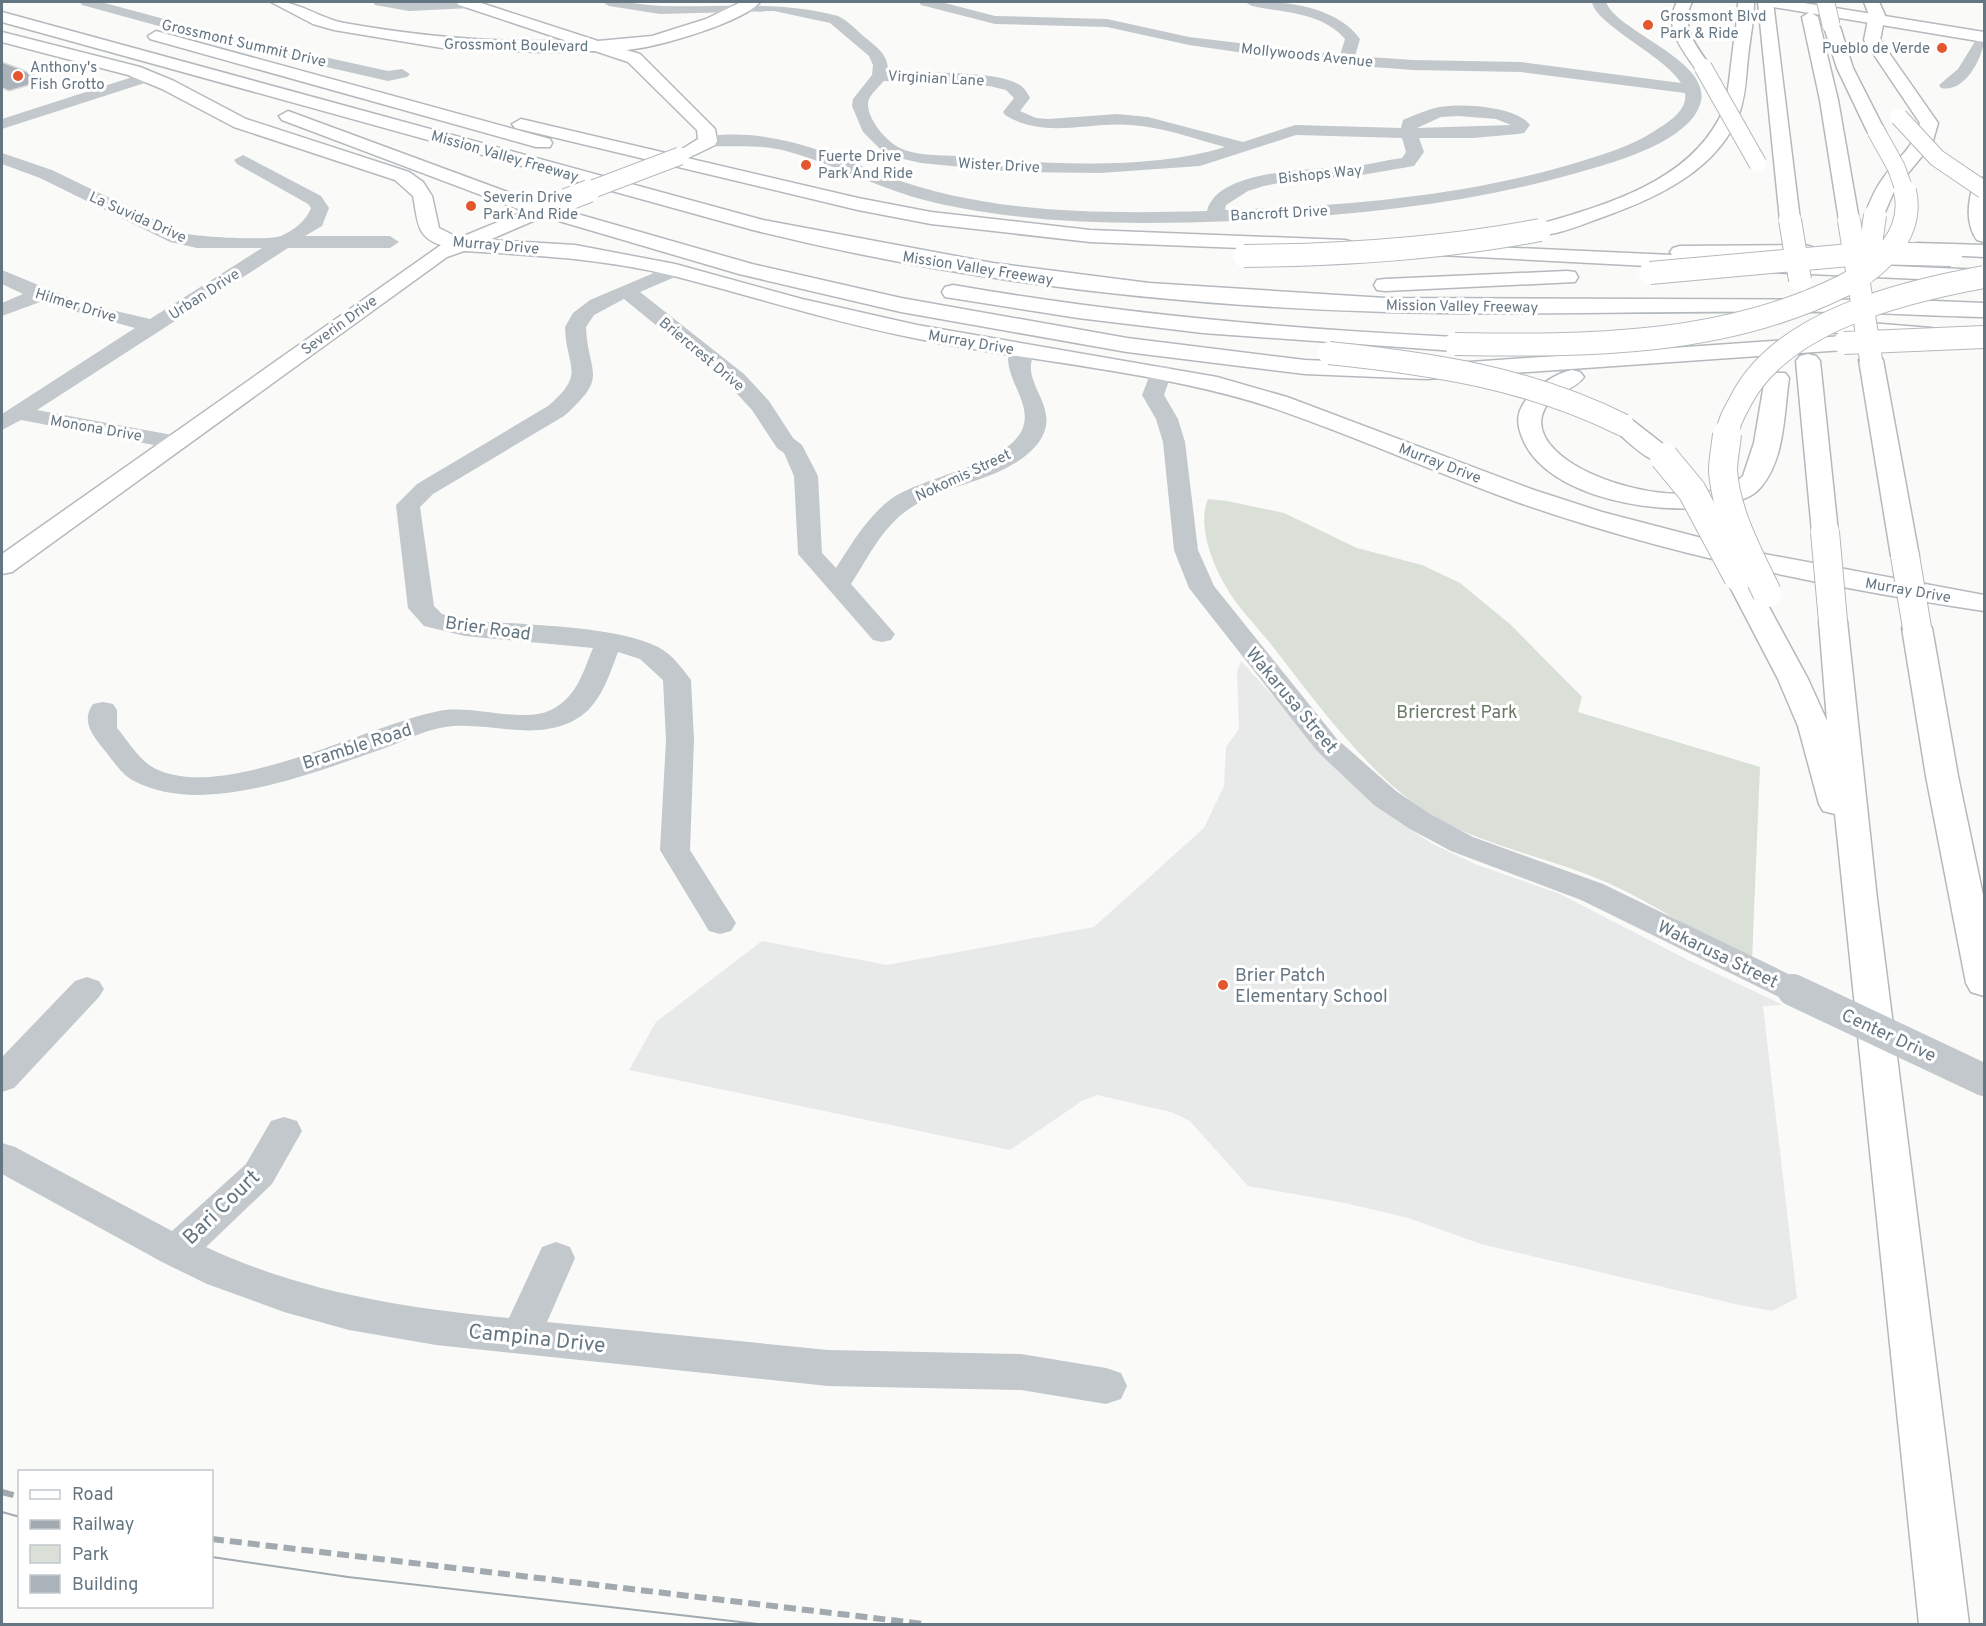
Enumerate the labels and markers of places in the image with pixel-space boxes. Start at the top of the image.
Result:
place label: Grossmont Blvd Park & Ride [1660,8,1767,44]
marker: Grossmont Blvd Park & Ride [1641,18,1655,32]
place label: Pueblo de Verde [1822,40,1930,59]
marker: Pueblo de Verde [1935,41,1949,55]
place label: Anthony's Fish Grotto [30,59,105,95]
marker: Anthony's Fish Grotto [11,69,25,83]
place label: Fuerte Drive Park And Ride [818,148,913,184]
marker: Fuerte Drive Park And Ride [799,158,813,172]
place label: Severin Drive Park And Ride [483,189,578,225]
marker: Severin Drive Park And Ride [464,199,478,213]
place label: Brier Patch Elementary School [1235,965,1388,1009]
marker: Brier Patch Elementary School [1216,978,1230,992]

